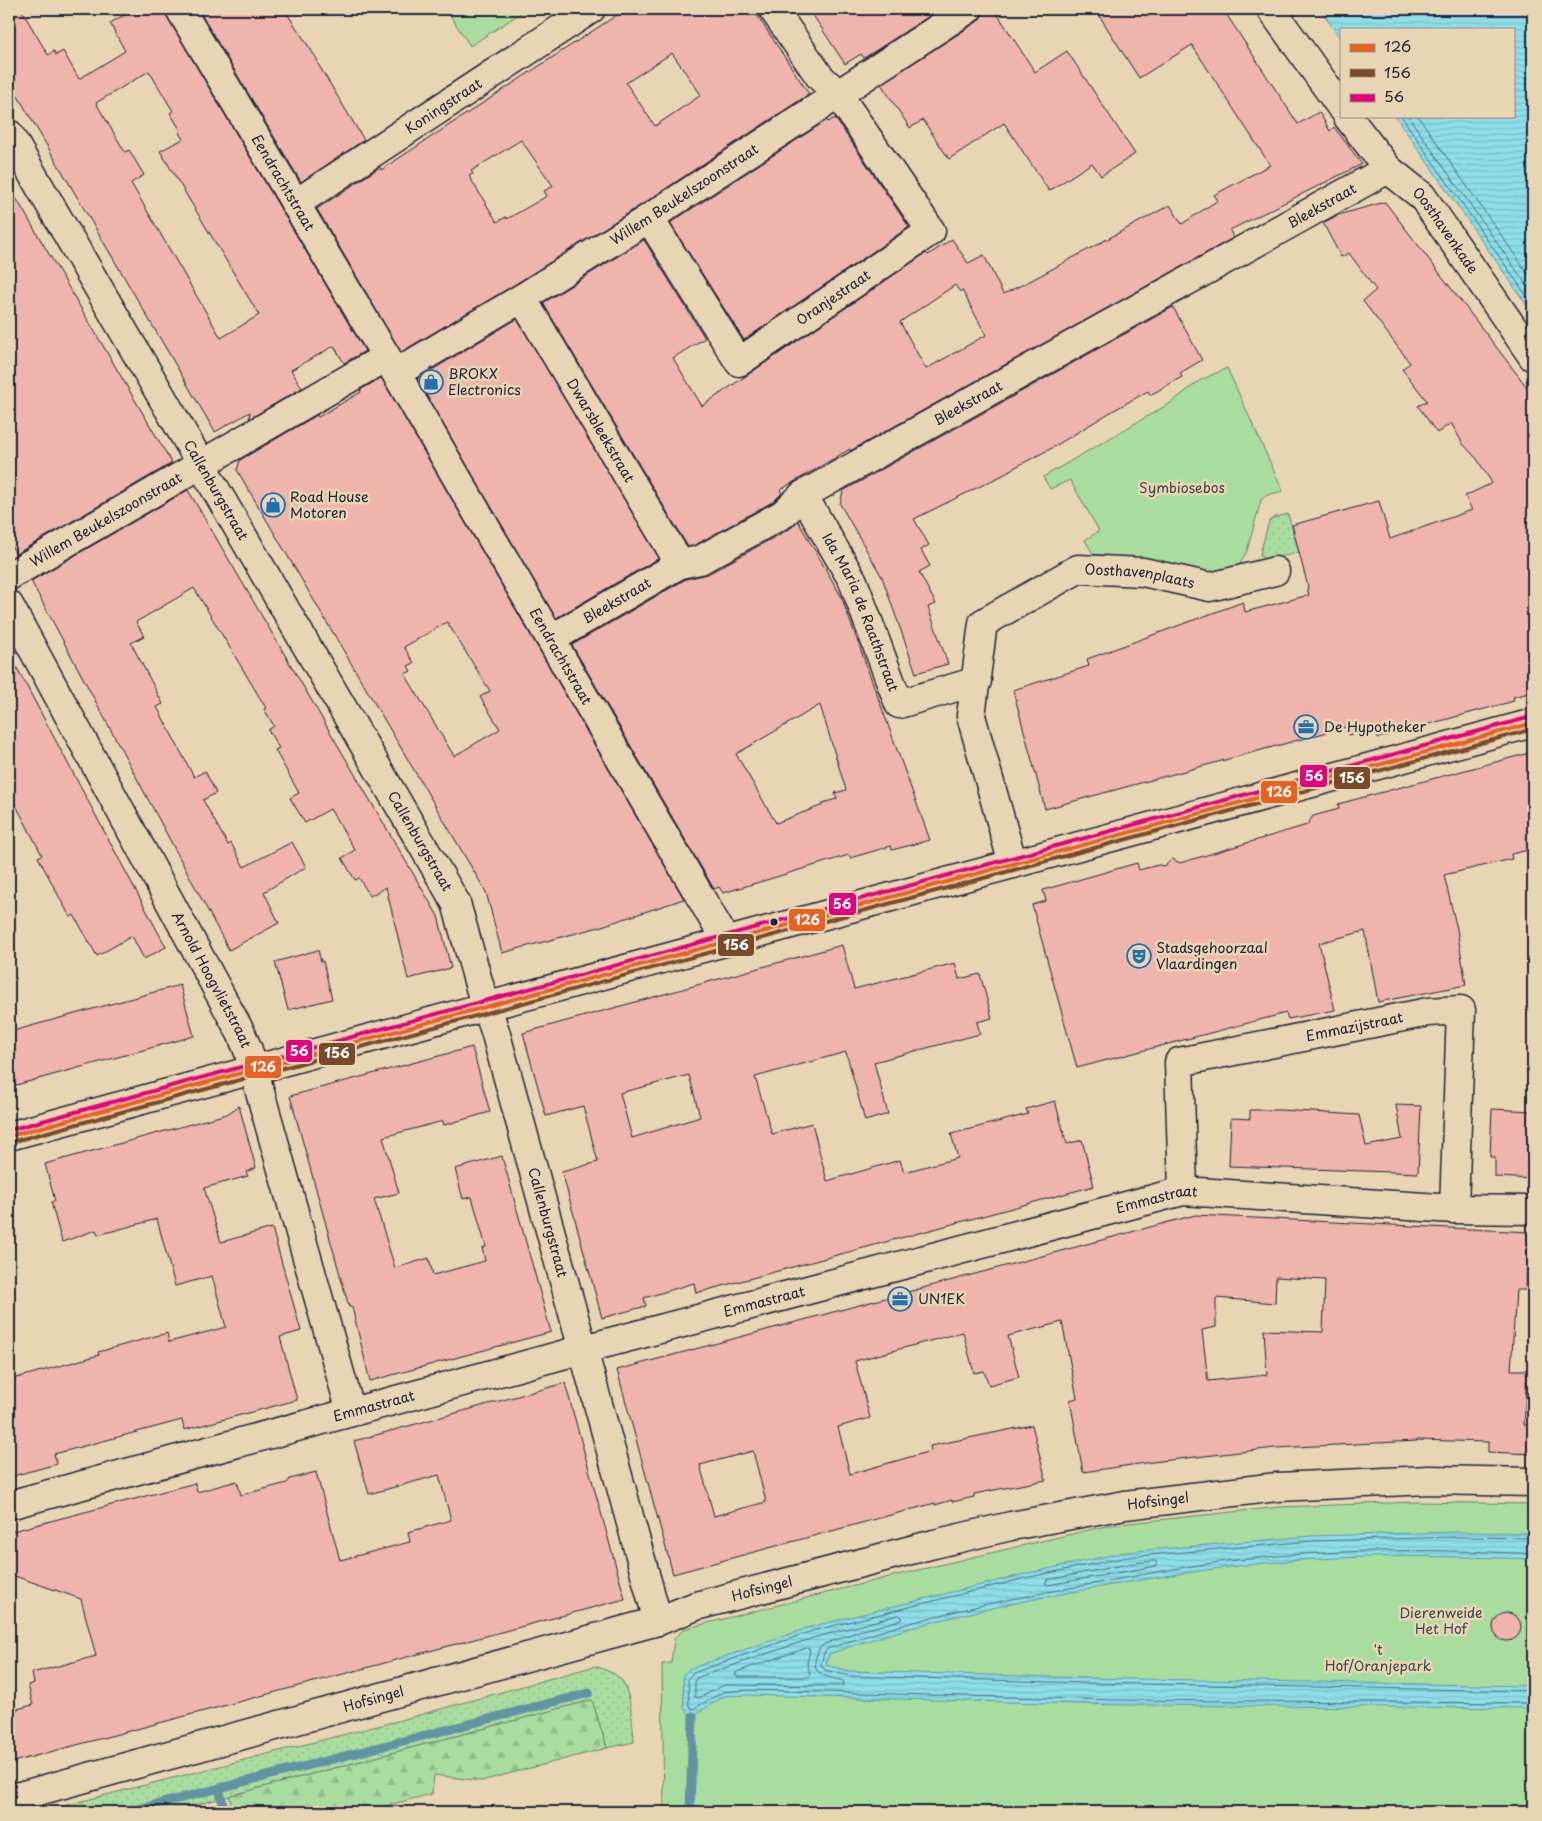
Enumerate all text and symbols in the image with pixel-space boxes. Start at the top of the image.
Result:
legend [1340,28,1514,118]
text: 126 [1384,34,1411,57]
text: 156 [1384,60,1411,83]
street label: Koningstraat [401,72,486,139]
text: 56 [1384,84,1404,107]
street label: Eendrachtstraat [247,130,320,235]
street label: Willem Beukelszoonstraat [606,138,762,250]
street label: Bleekstraat [1283,178,1360,233]
street label: Oosthavenkade [1409,182,1484,278]
street label: Oranjestraat [792,264,875,330]
place label: BROKX Electronics [448,363,521,400]
shop icon: BROKX Electronics [418,369,444,395]
street label: Dwarsbleekstraat [562,374,640,487]
street label: Bleekstraat [929,375,1006,430]
street label: Callenburgstraat [179,436,254,544]
street label: Willem Beukelszoonstraat [25,467,186,572]
park label: Symbiosebos [1139,477,1225,498]
place label: Road House Motoren [290,486,369,523]
shop icon: Road House Motoren [260,492,286,518]
street label: Ida Maria de Raathstraat [817,529,904,695]
street label: Oosthavenplaats [1084,558,1197,593]
street label: Bleekstraat [578,572,655,629]
street label: Eendrachtstraat [525,604,598,709]
office icon: De Hypotheker [1293,714,1319,740]
place label: De Hypotheker [1324,716,1427,737]
line badge: 56 [1299,764,1328,788]
text: 56 [1305,765,1324,786]
line badge: 156 [1333,766,1371,790]
text: 156 [1339,767,1365,788]
line badge: 126 [1260,780,1298,804]
text: 126 [1266,781,1292,802]
street label: Callenburgstraat [383,787,458,895]
line badge: 56 [828,892,857,916]
text: 56 [833,893,852,914]
street label: Arnold Hoogvlietstraat [167,907,257,1051]
line badge: 126 [788,908,826,932]
text: 126 [794,909,820,930]
unlabelled marker [769,917,779,927]
line badge: 156 [717,933,755,957]
text: 156 [723,934,749,955]
place label: Stadsgehoorzaal Vlaardingen [1156,937,1268,974]
theatre icon: Stadsgehoorzaal Vlaardingen [1126,943,1152,969]
street label: Emmazijstraat [1304,1006,1405,1046]
line badge: 56 [285,1039,313,1063]
text: 56 [290,1040,309,1061]
line badge: 156 [318,1042,356,1066]
text: 156 [324,1042,350,1063]
line badge: 126 [244,1055,282,1079]
text: 126 [250,1056,276,1077]
street label: Callenburgstraat [523,1165,574,1280]
street label: Emmastraat [1113,1180,1199,1218]
street label: Emmastraat [721,1280,807,1322]
office icon: UN1EK [887,1286,913,1312]
place label: UN1EK [918,1288,965,1309]
street label: Emmastraat [331,1384,417,1427]
street label: Hofsingel [1126,1487,1190,1515]
street label: Hofsingel [729,1570,794,1606]
park label: Dierenweide Het Hof [1400,1602,1482,1639]
park label: 't Hof/Oranjepark [1325,1639,1432,1676]
street label: Hofsingel [341,1680,406,1717]

